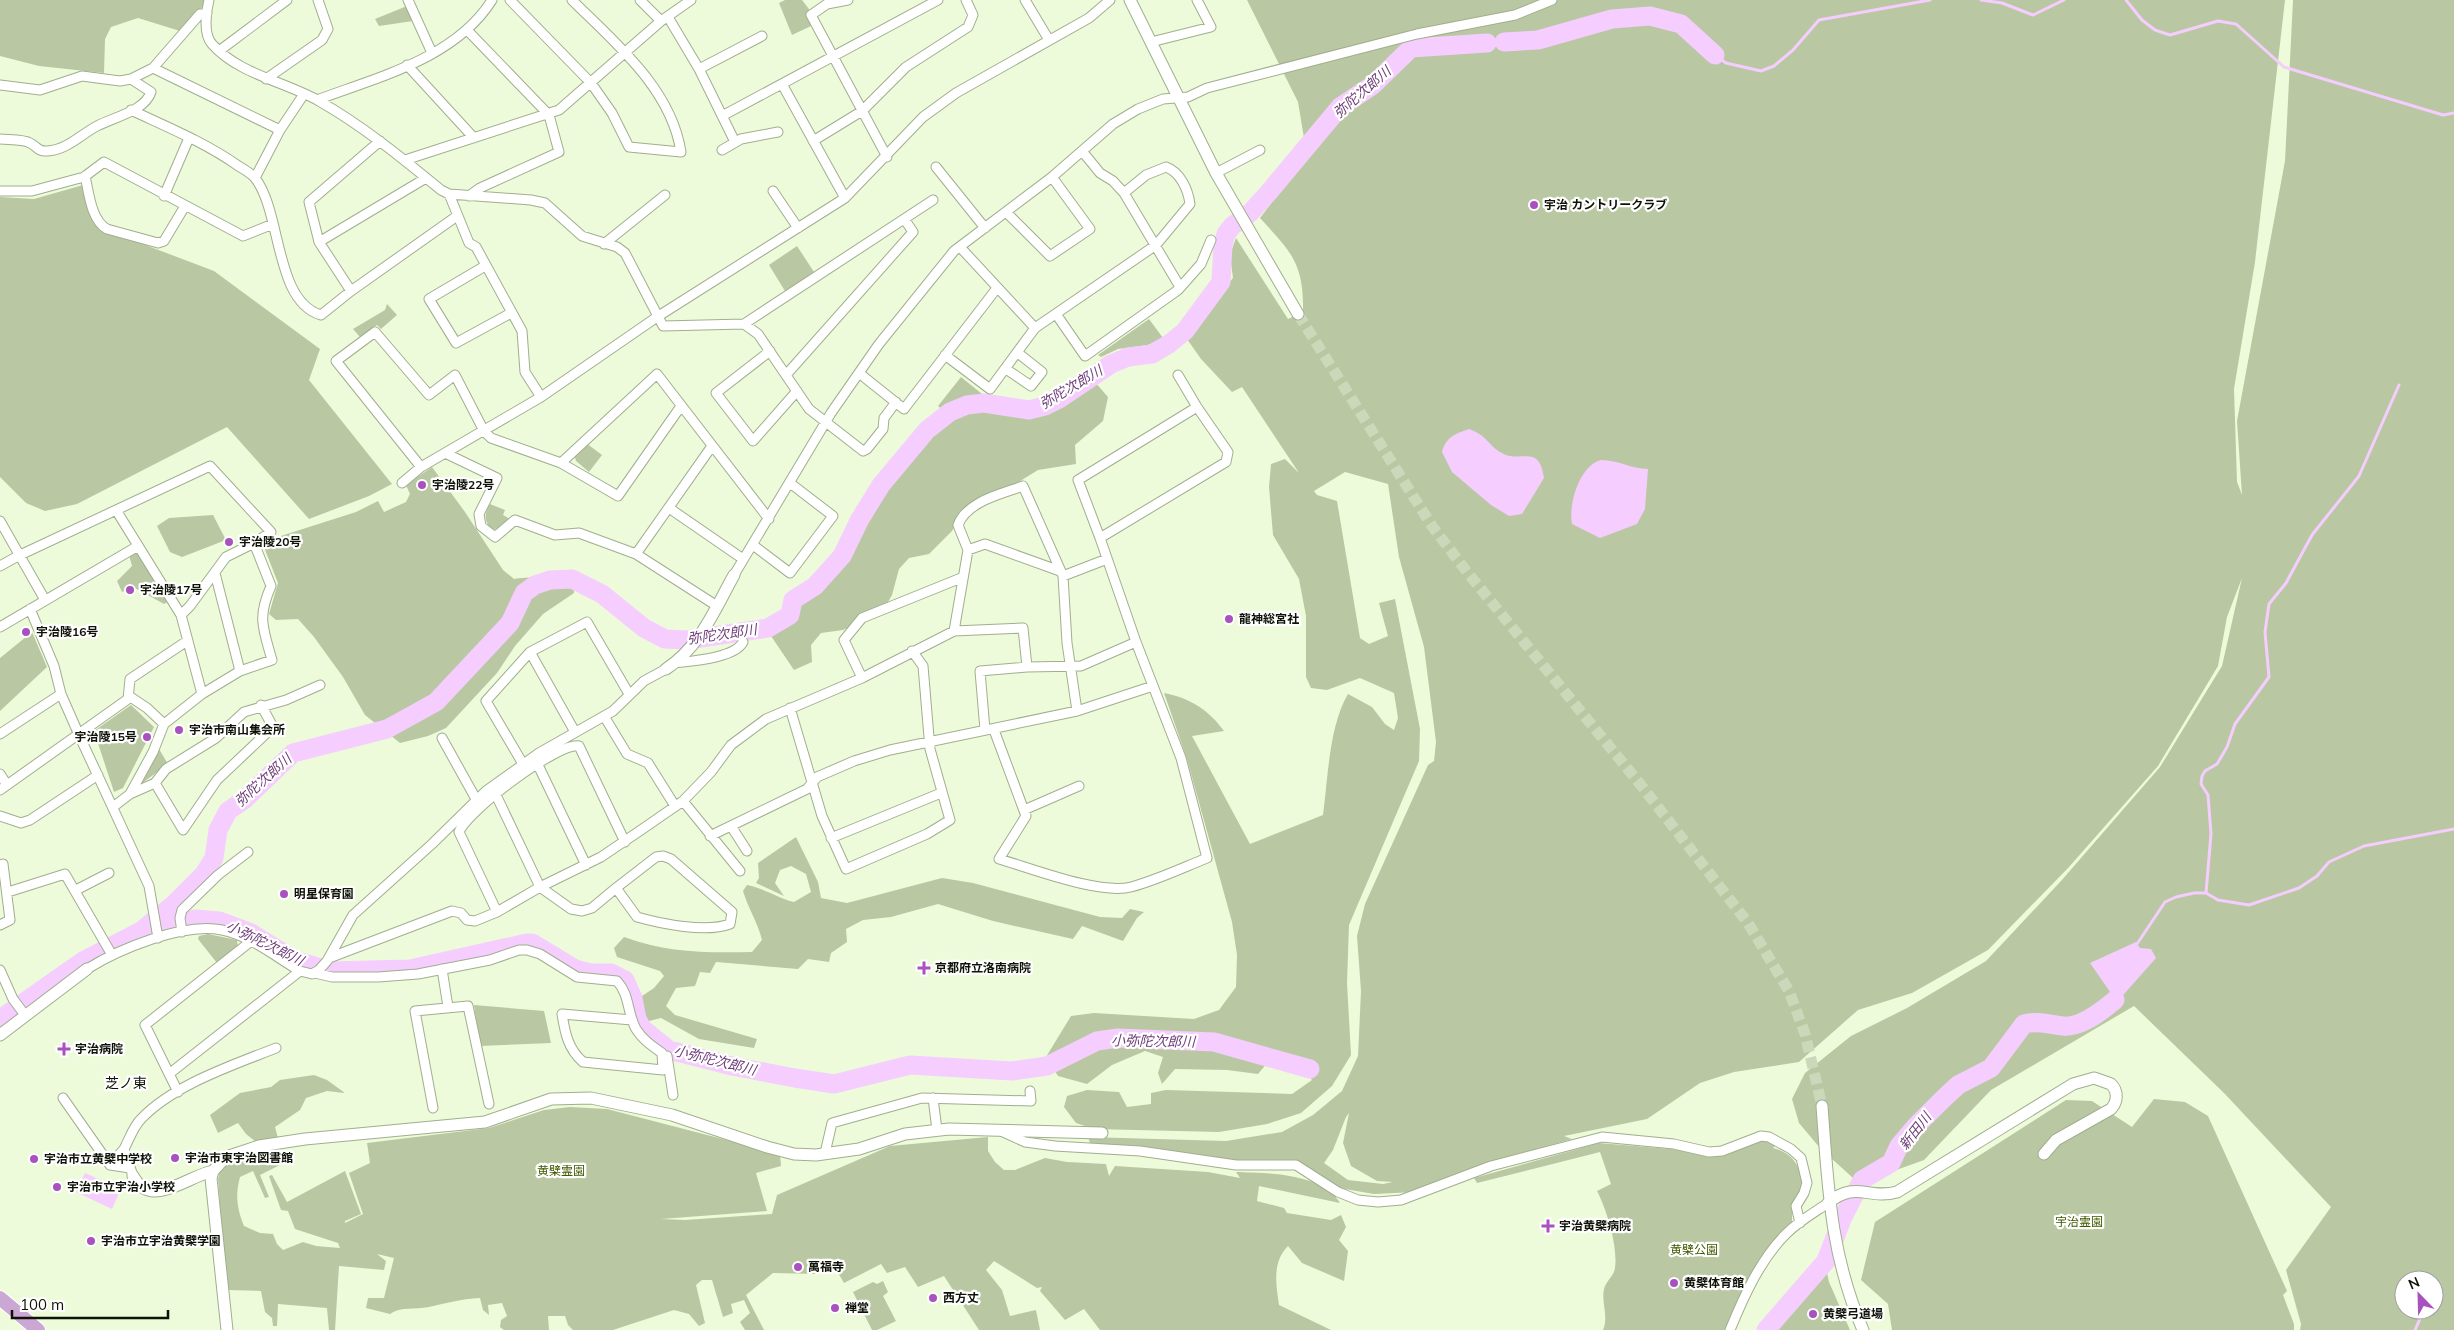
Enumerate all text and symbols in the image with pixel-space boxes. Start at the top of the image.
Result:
water label: 弥陀次郎川 [1330,61,1396,122]
place label: 宇治 カントリークラブ [1544,197,1667,212]
marker: 宇治 カントリークラブ [1528,199,1540,211]
water label: 弥陀次郎川 [1036,360,1107,413]
place label: 宇治陵22号 [432,477,494,492]
marker: 宇治陵22号 [416,479,428,491]
place label: 宇治陵20号 [239,534,301,549]
marker: 宇治陵20号 [223,536,235,548]
place label: 宇治陵17号 [140,582,202,597]
marker: 宇治陵17号 [124,584,136,596]
place label: 龍神総宮社 [1239,611,1299,626]
marker: 龍神総宮社 [1223,613,1235,625]
water label: 弥陀次郎川 [686,620,760,648]
place label: 宇治陵16号 [36,624,98,639]
marker: 宇治陵16号 [20,626,32,638]
place label: 宇治市南山集会所 [189,722,285,737]
marker: 宇治市南山集会所 [173,724,185,736]
place label: 宇治陵15号 [75,729,137,744]
marker: 宇治陵15号 [141,731,153,743]
water label: 弥陀次郎川 [231,749,297,810]
place label: 明星保育園 [294,886,354,901]
marker: 明星保育園 [278,888,290,900]
water label: 小弥陀次郎川 [223,916,308,970]
place label: 京都府立洛南病院 [935,960,1031,975]
marker: 京都府立洛南病院 [917,961,931,975]
water label: 小弥陀次郎川 [1111,1031,1197,1051]
place label: 宇治病院 [75,1041,123,1056]
water label: 小弥陀次郎川 [672,1041,760,1079]
marker: 宇治病院 [57,1042,71,1056]
district label: 芝ノ東 [105,1074,147,1092]
water label: 新田川 [1895,1107,1936,1153]
place label: 宇治市東宇治図書館 [185,1150,293,1165]
place label: 宇治市立黄檗中学校 [44,1151,152,1166]
marker: 宇治市東宇治図書館 [169,1152,181,1164]
marker: 宇治市立黄檗中学校 [28,1153,40,1165]
park label: 黄檗霊園 [537,1163,585,1178]
place label: 宇治市立宇治小学校 [67,1179,175,1194]
marker: 宇治市立宇治小学校 [51,1181,63,1193]
park label: 宇治霊園 [2055,1214,2103,1229]
place label: 宇治黄檗病院 [1559,1218,1631,1233]
marker: 宇治黄檗病院 [1541,1219,1555,1233]
place label: 宇治市立宇治黄檗学園 [101,1233,221,1248]
marker: 宇治市立宇治黄檗学園 [85,1235,97,1247]
park label: 黄檗公園 [1670,1242,1718,1257]
place label: 萬福寺 [808,1259,844,1274]
marker: 萬福寺 [792,1261,804,1273]
north arrow [2394,1270,2444,1320]
text: N [2406,1273,2422,1293]
place label: 黄檗体育館 [1684,1275,1744,1290]
marker: 黄檗体育館 [1668,1277,1680,1289]
scale bar [12,1288,169,1320]
place label: 西方丈 [943,1290,979,1305]
marker: 西方丈 [927,1292,939,1304]
text: 100 m [20,1295,64,1314]
place label: 禅堂 [845,1300,869,1315]
marker: 禅堂 [829,1302,841,1314]
place label: 黄檗弓道場 [1823,1306,1883,1321]
marker: 黄檗弓道場 [1807,1308,1819,1320]

